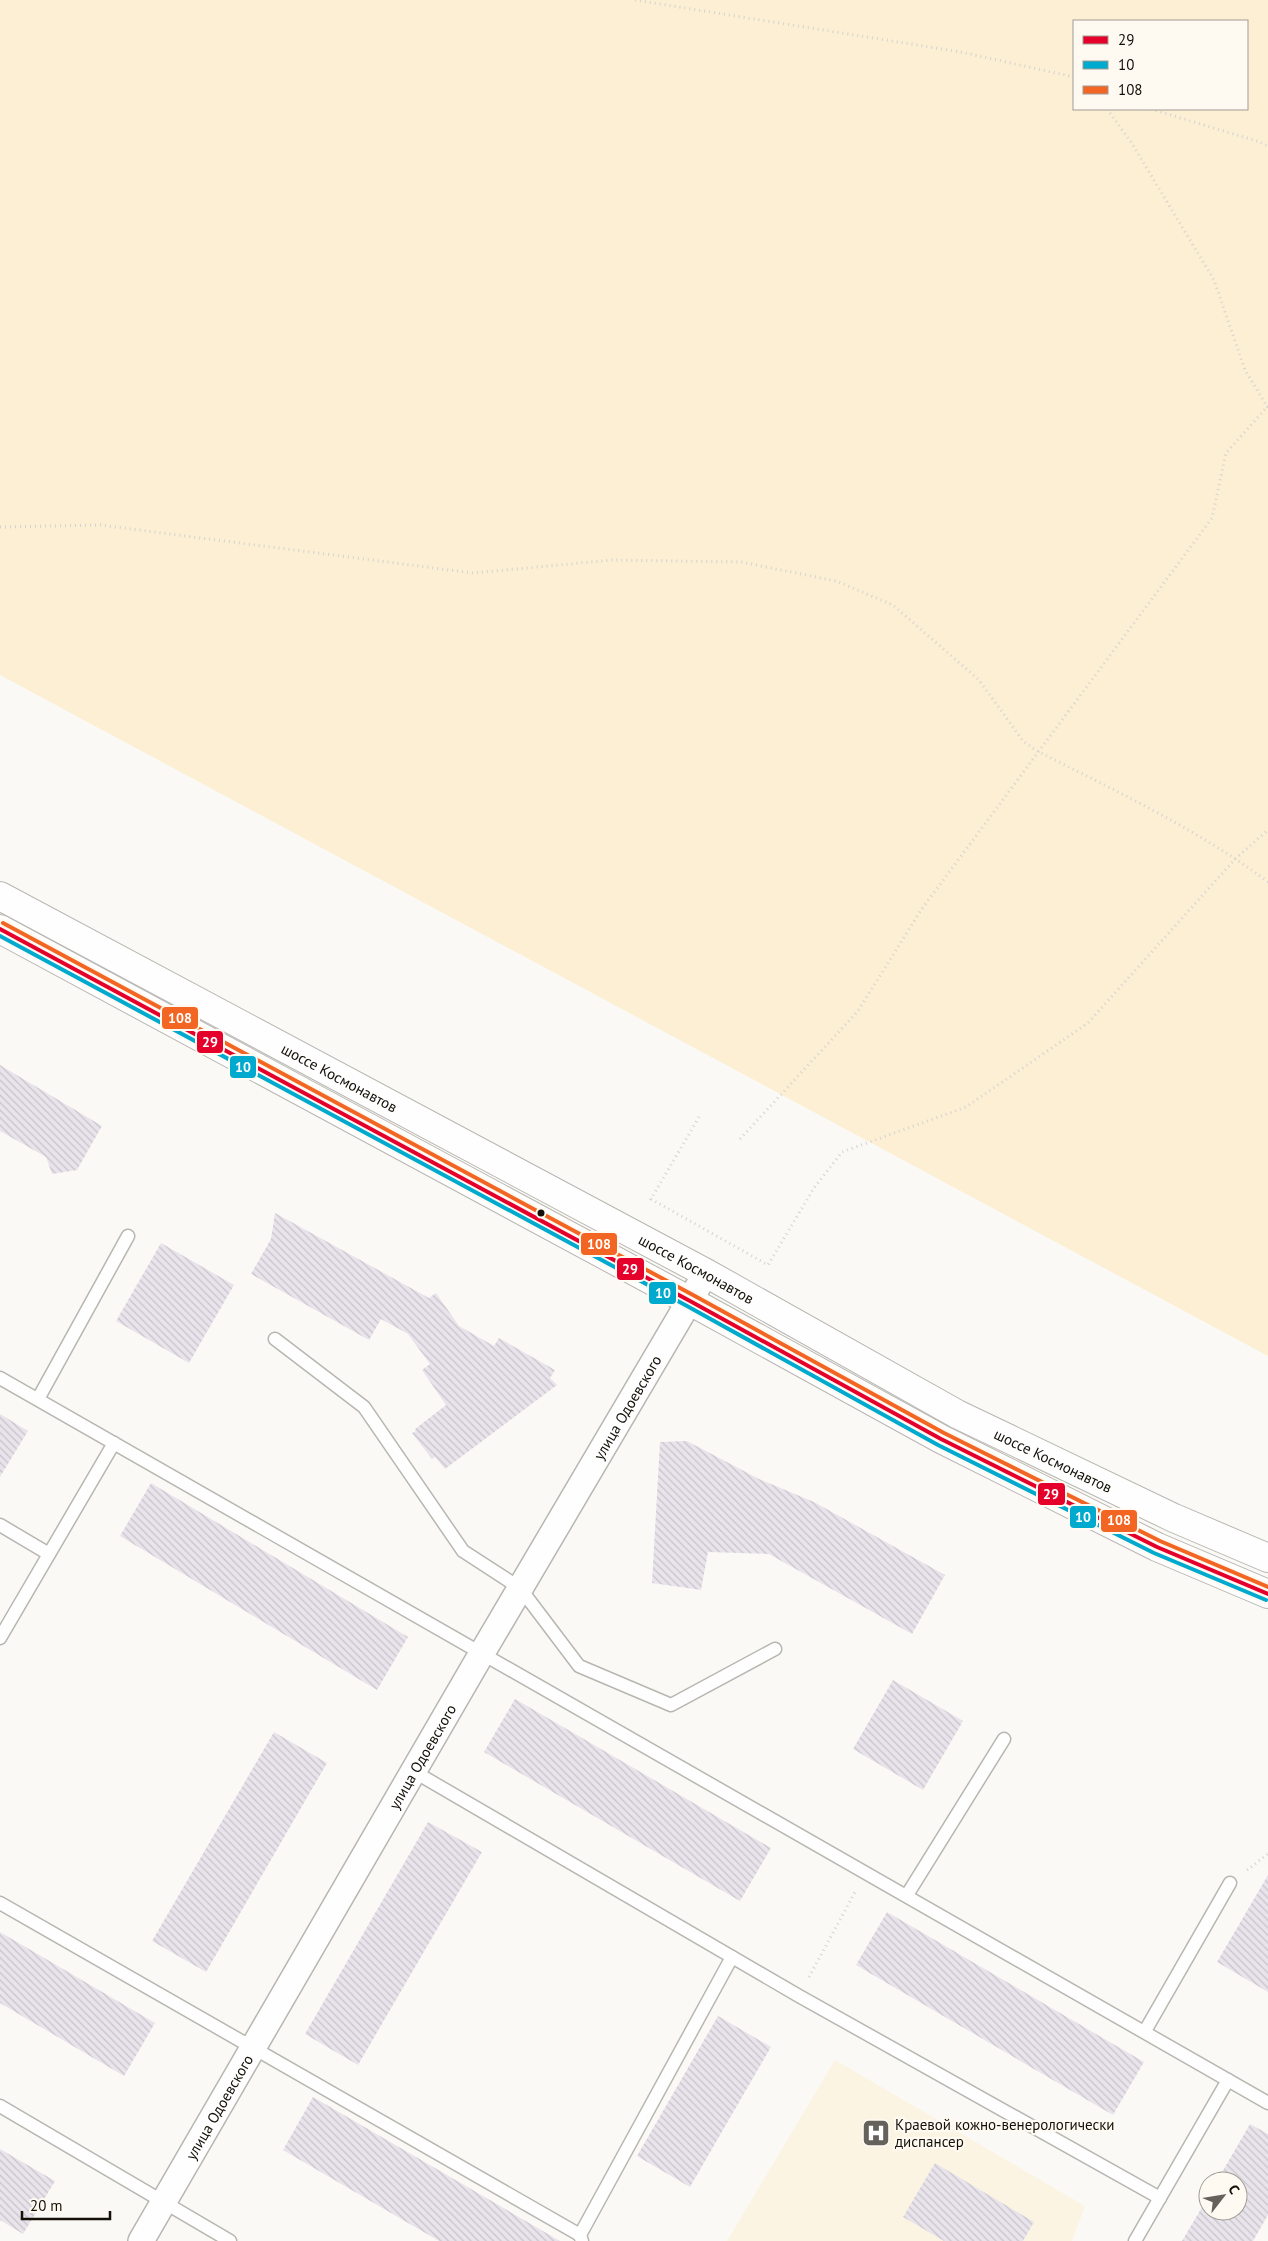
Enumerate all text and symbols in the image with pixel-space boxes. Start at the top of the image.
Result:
legend [1073,20,1248,110]
text: 29 [1118,30,1134,49]
text: 10 [1118,55,1134,74]
text: 108 [1118,80,1143,99]
line badge: 108 [161,1006,199,1030]
text: 108 [168,1009,192,1027]
line badge: 29 [196,1030,224,1054]
text: 29 [202,1033,218,1051]
street label: шоссе Космонавтов [278,1039,401,1116]
line badge: 10 [229,1055,257,1079]
text: 10 [235,1058,251,1076]
unlabelled marker [536,1208,546,1218]
street label: шоссе Космонавтов [636,1229,758,1308]
line badge: 108 [580,1232,618,1256]
text: 108 [587,1235,611,1253]
line badge: 29 [616,1257,645,1281]
text: 29 [622,1260,638,1278]
line badge: 10 [648,1281,677,1305]
text: 10 [655,1284,671,1302]
street label: улица Одоевского [589,1351,665,1463]
street label: шоссе Космонавтов [991,1424,1115,1497]
line badge: 29 [1037,1482,1066,1506]
text: 29 [1043,1485,1059,1503]
line badge: 10 [1069,1505,1097,1529]
text: 10 [1075,1508,1091,1526]
line badge: 108 [1100,1509,1138,1533]
text: 108 [1107,1511,1131,1529]
street label: улица Одоевского [384,1701,460,1813]
street label: улица Одоевского [181,2051,257,2163]
place label: Краевой кожно-венерологически диспансер [895,2115,1115,2151]
hospital icon: Краевой кожно-венерологически диспансер [861,2118,891,2148]
north arrow [1198,2171,1248,2221]
text: С [1224,2181,1244,2197]
scale bar [22,2188,110,2220]
text: 20 m [30,2196,63,2215]

